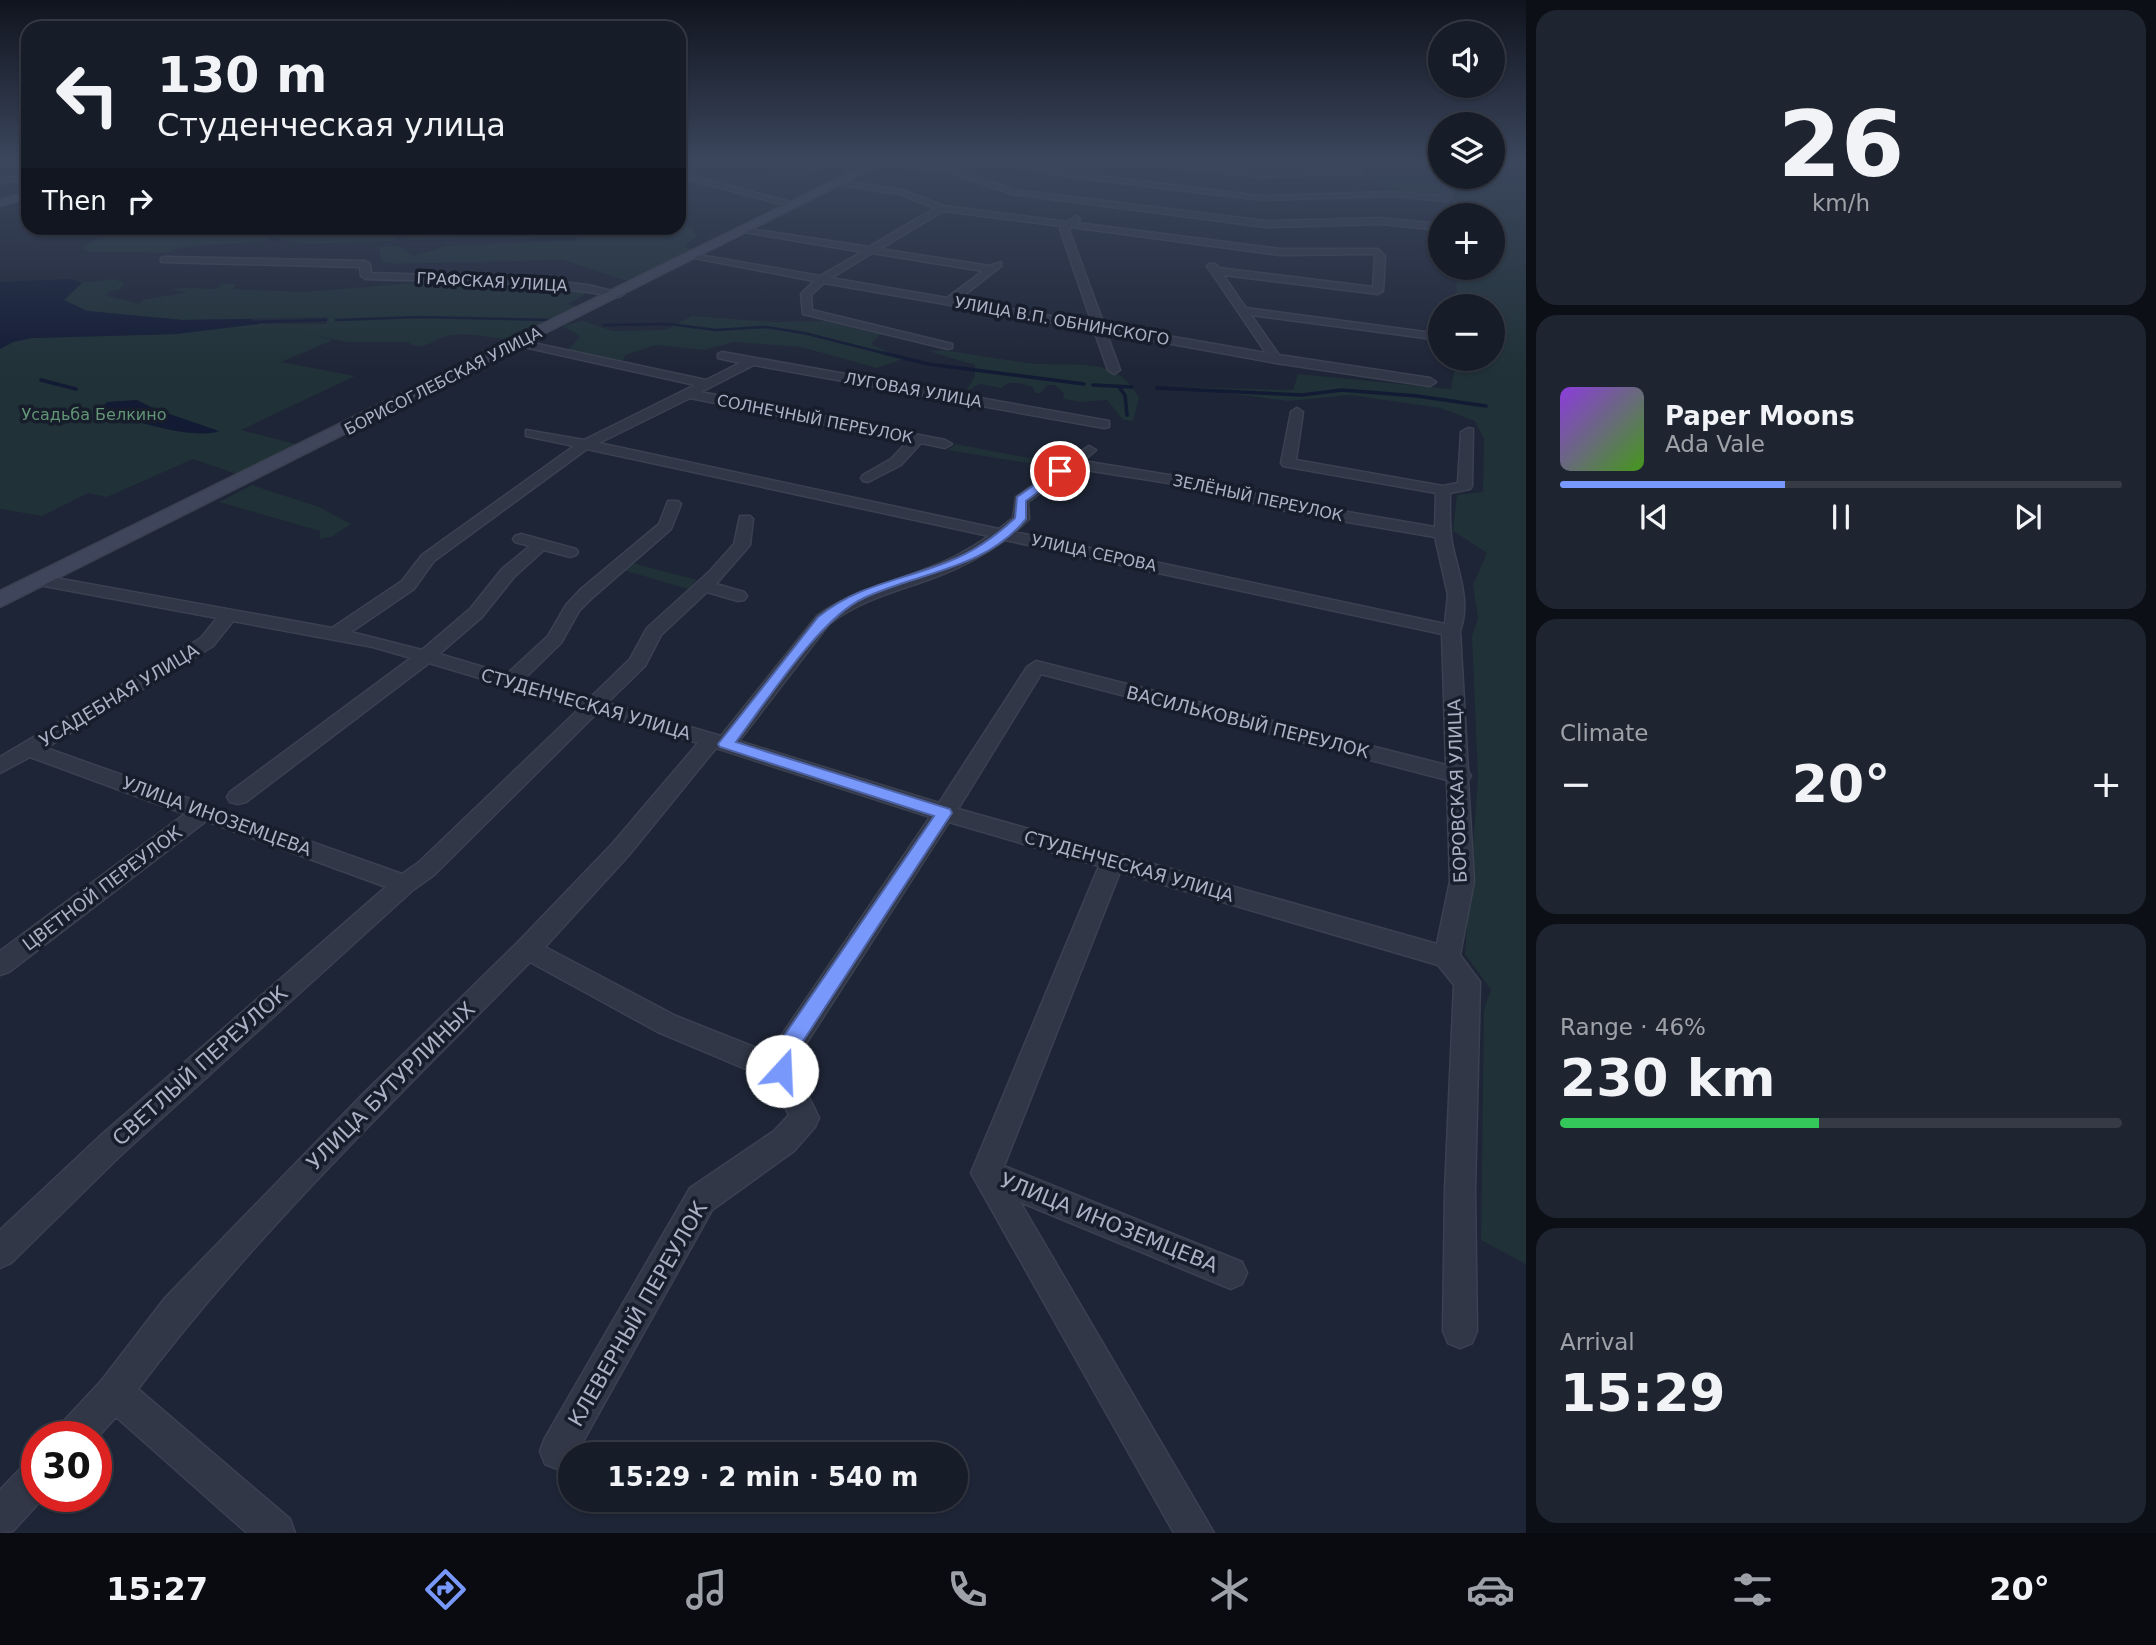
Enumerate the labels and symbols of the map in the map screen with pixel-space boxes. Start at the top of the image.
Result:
street label: ГРАФСКАЯ УЛИЦА [416,269,568,295]
street label: УЛИЦА В.П. ОБНИНСКОГО [953,293,1171,349]
street label: БОРИСОГЛЕБСКАЯ УЛИЦА [341,323,545,439]
street label: ЛУГОВАЯ УЛИЦА [843,369,983,411]
street label: СОЛНЕЧНЫЙ ПЕРЕУЛОК [715,391,915,448]
park label: Усадьба Белкино [22,405,166,424]
pin [1030,441,1090,501]
street label: ЗЕЛЁНЫЙ ПЕРЕУЛОК [1171,471,1345,525]
street label: УЛИЦА СЕРОВА [1030,530,1158,576]
street label: УСАДЕБНАЯ УЛИЦА [36,639,203,751]
street label: СТУДЕНЧЕСКАЯ УЛИЦА [479,664,694,744]
street label: ВАСИЛЬКОВЫЙ ПЕРЕУЛОК [1124,682,1372,762]
street label: БОРОВСКАЯ УЛИЦА [1443,698,1471,883]
street label: УЛИЦА ИНОЗЕМЦЕВА [120,772,315,860]
street label: ЦВЕТНОЙ ПЕРЕУЛОК [18,821,186,955]
street label: СТУДЕНЧЕСКАЯ УЛИЦА [1022,826,1237,906]
street label: СВЕТЛЫЙ ПЕРЕУЛОК [107,980,292,1151]
street label: УЛИЦА БУТУРЛИНЫХ [302,997,480,1175]
position arrow [745,1034,819,1108]
street label: УЛИЦА ИНОЗЕМЦЕВА [997,1168,1222,1278]
street label: КЛЕВЕРНЫЙ ПЕРЕУЛОК [563,1197,712,1431]
speed limit sign: 30 [21,1421,112,1512]

